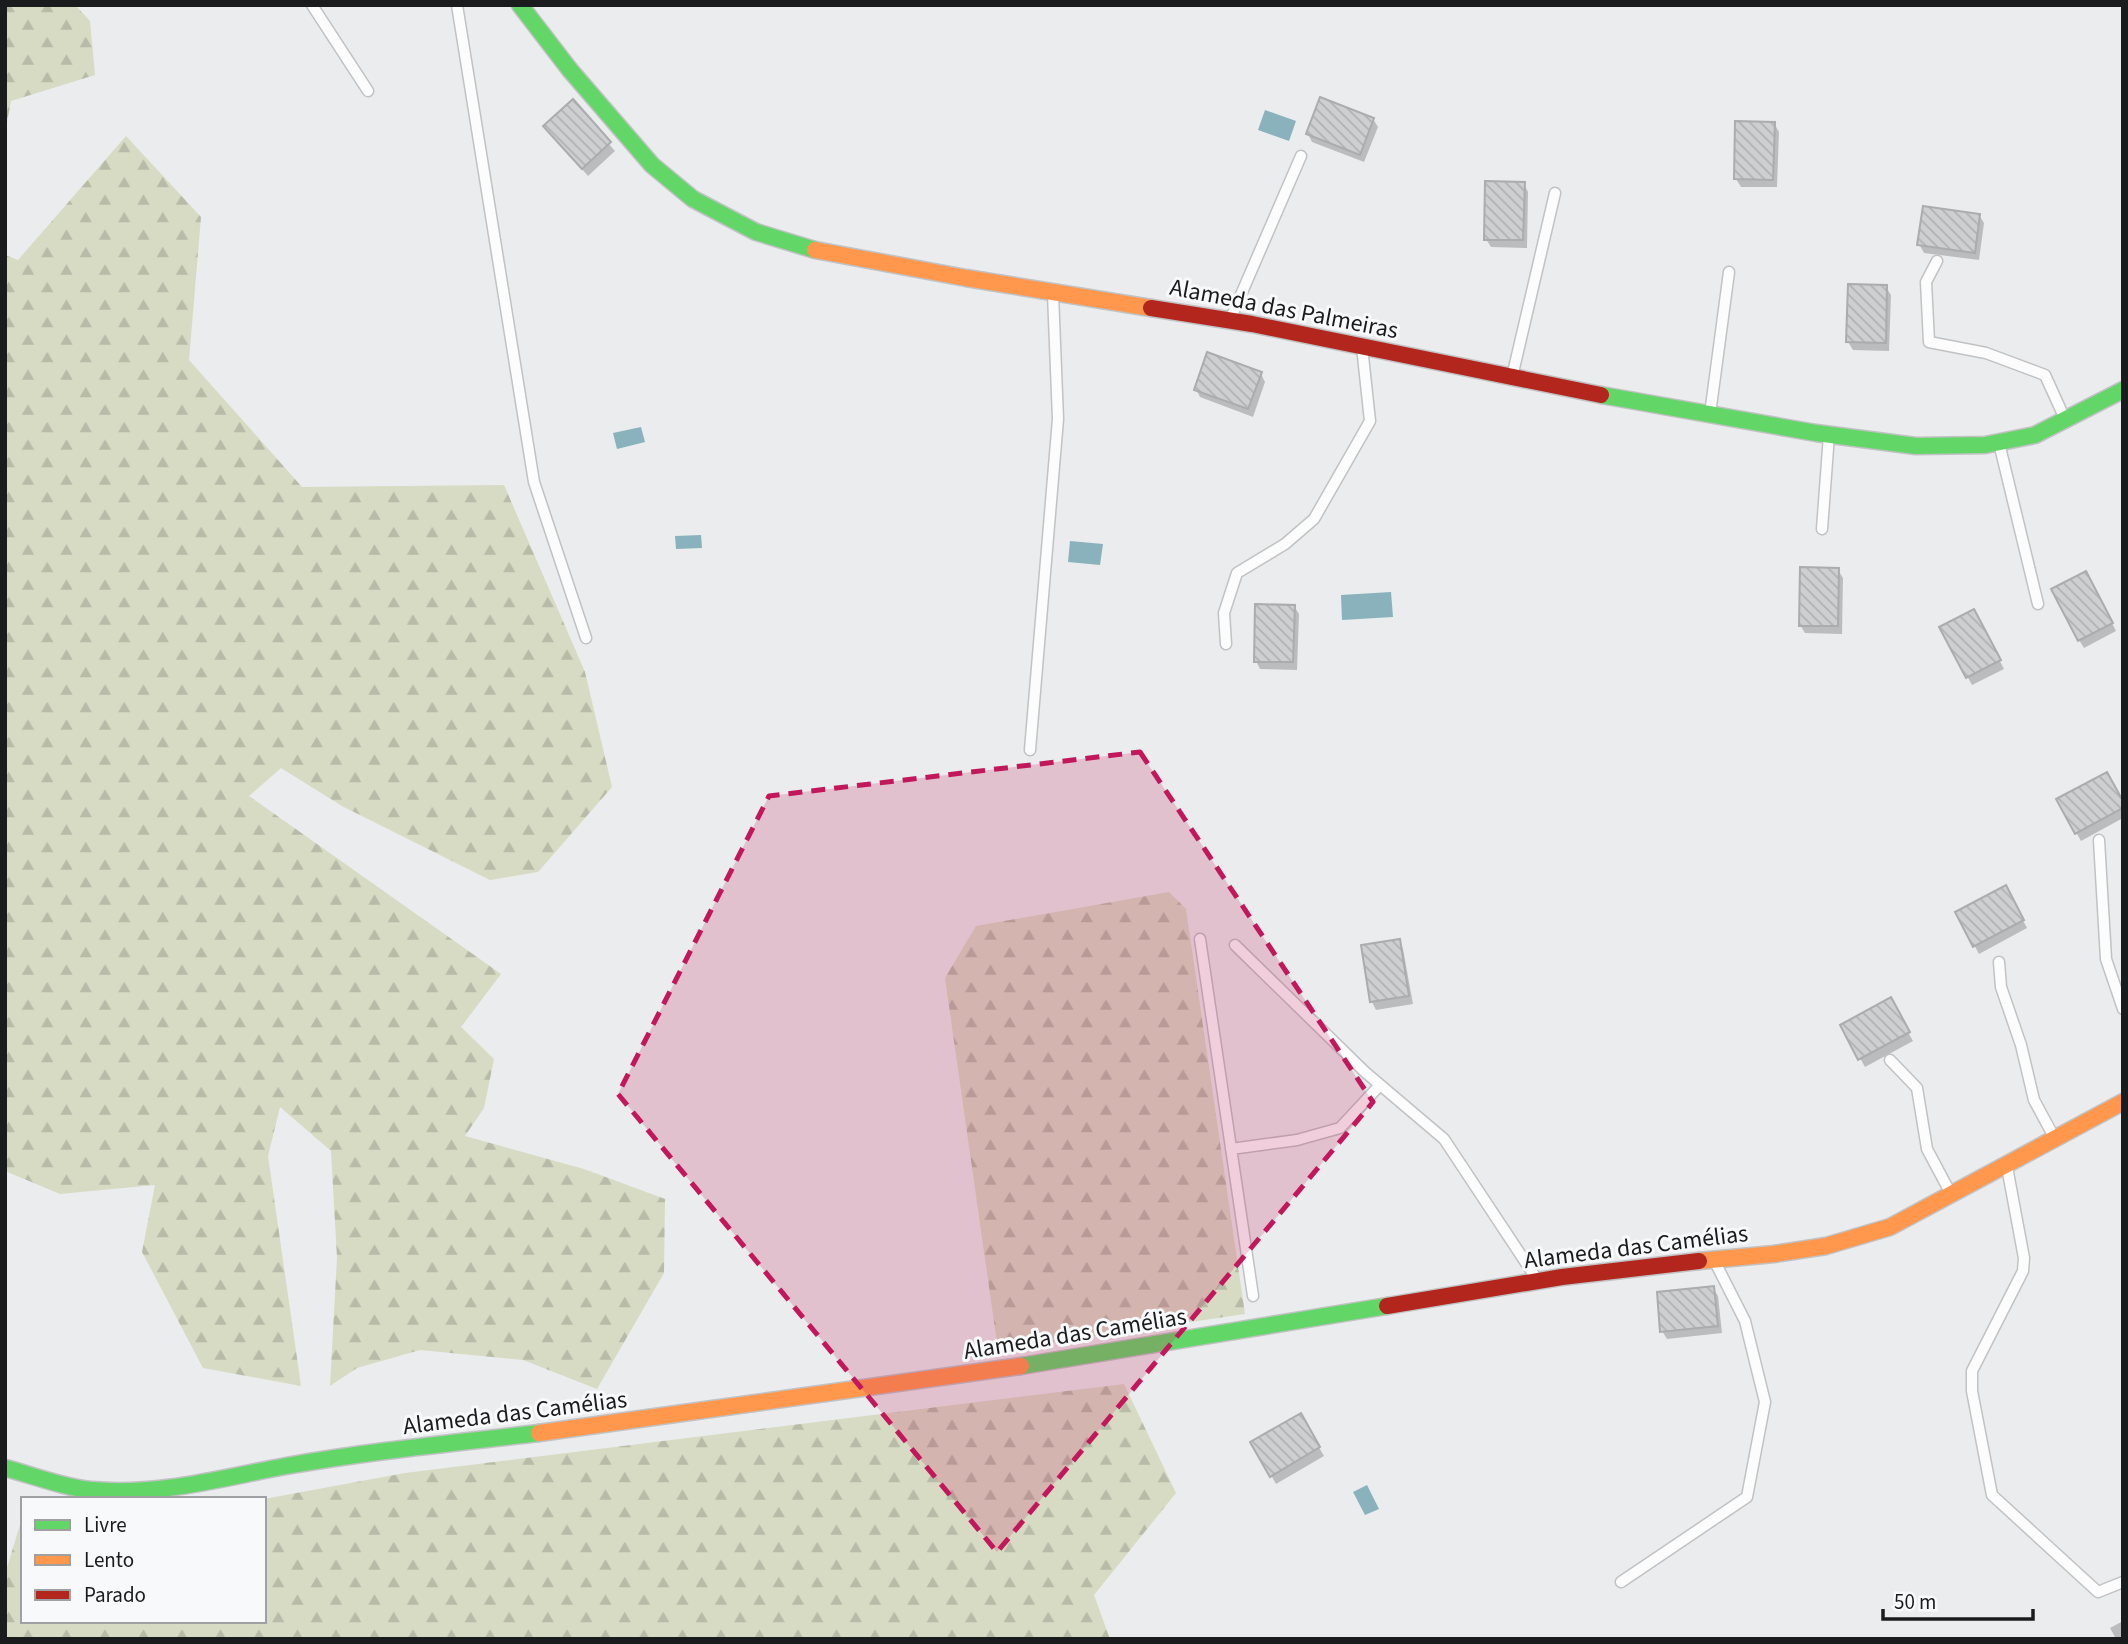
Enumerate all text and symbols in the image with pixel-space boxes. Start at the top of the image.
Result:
street label: Alameda das Palmeiras [1167,270,1401,348]
street label: Alameda das Camélias [1522,1216,1750,1278]
street label: Alameda das Camélias [961,1299,1189,1369]
street label: Alameda das Camélias [401,1382,629,1444]
legend [21,1497,266,1623]
text: Livre [84,1510,127,1540]
text: Lento [84,1545,134,1575]
scale bar [1883,1578,2034,1622]
text: Parado [84,1580,146,1610]
text: 50 m [1894,1587,1936,1617]

